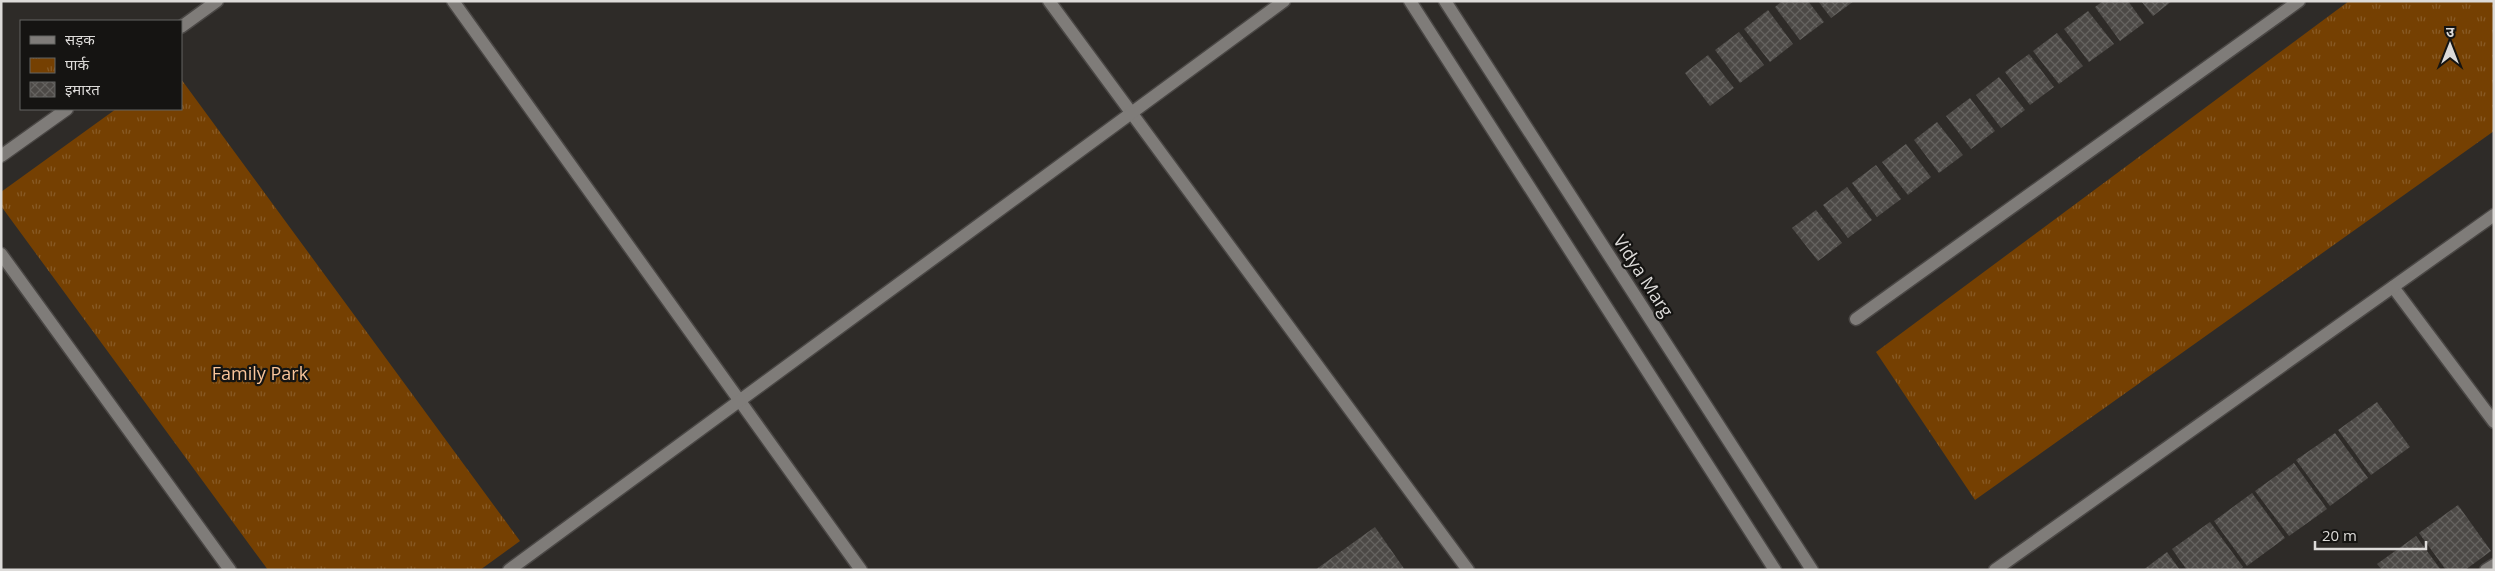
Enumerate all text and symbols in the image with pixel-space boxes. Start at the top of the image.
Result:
legend [20,20,182,110]
north arrow [2425,20,2475,70]
text: उ [2446,22,2455,41]
text: सड़क [65,29,95,49]
text: पार्क [65,54,89,74]
text: इमारत [65,79,100,99]
street label: Vidya Marg [1608,230,1679,321]
park label: Family Park [212,361,309,385]
scale bar [2315,518,2426,550]
text: 20 m [2322,525,2357,545]

